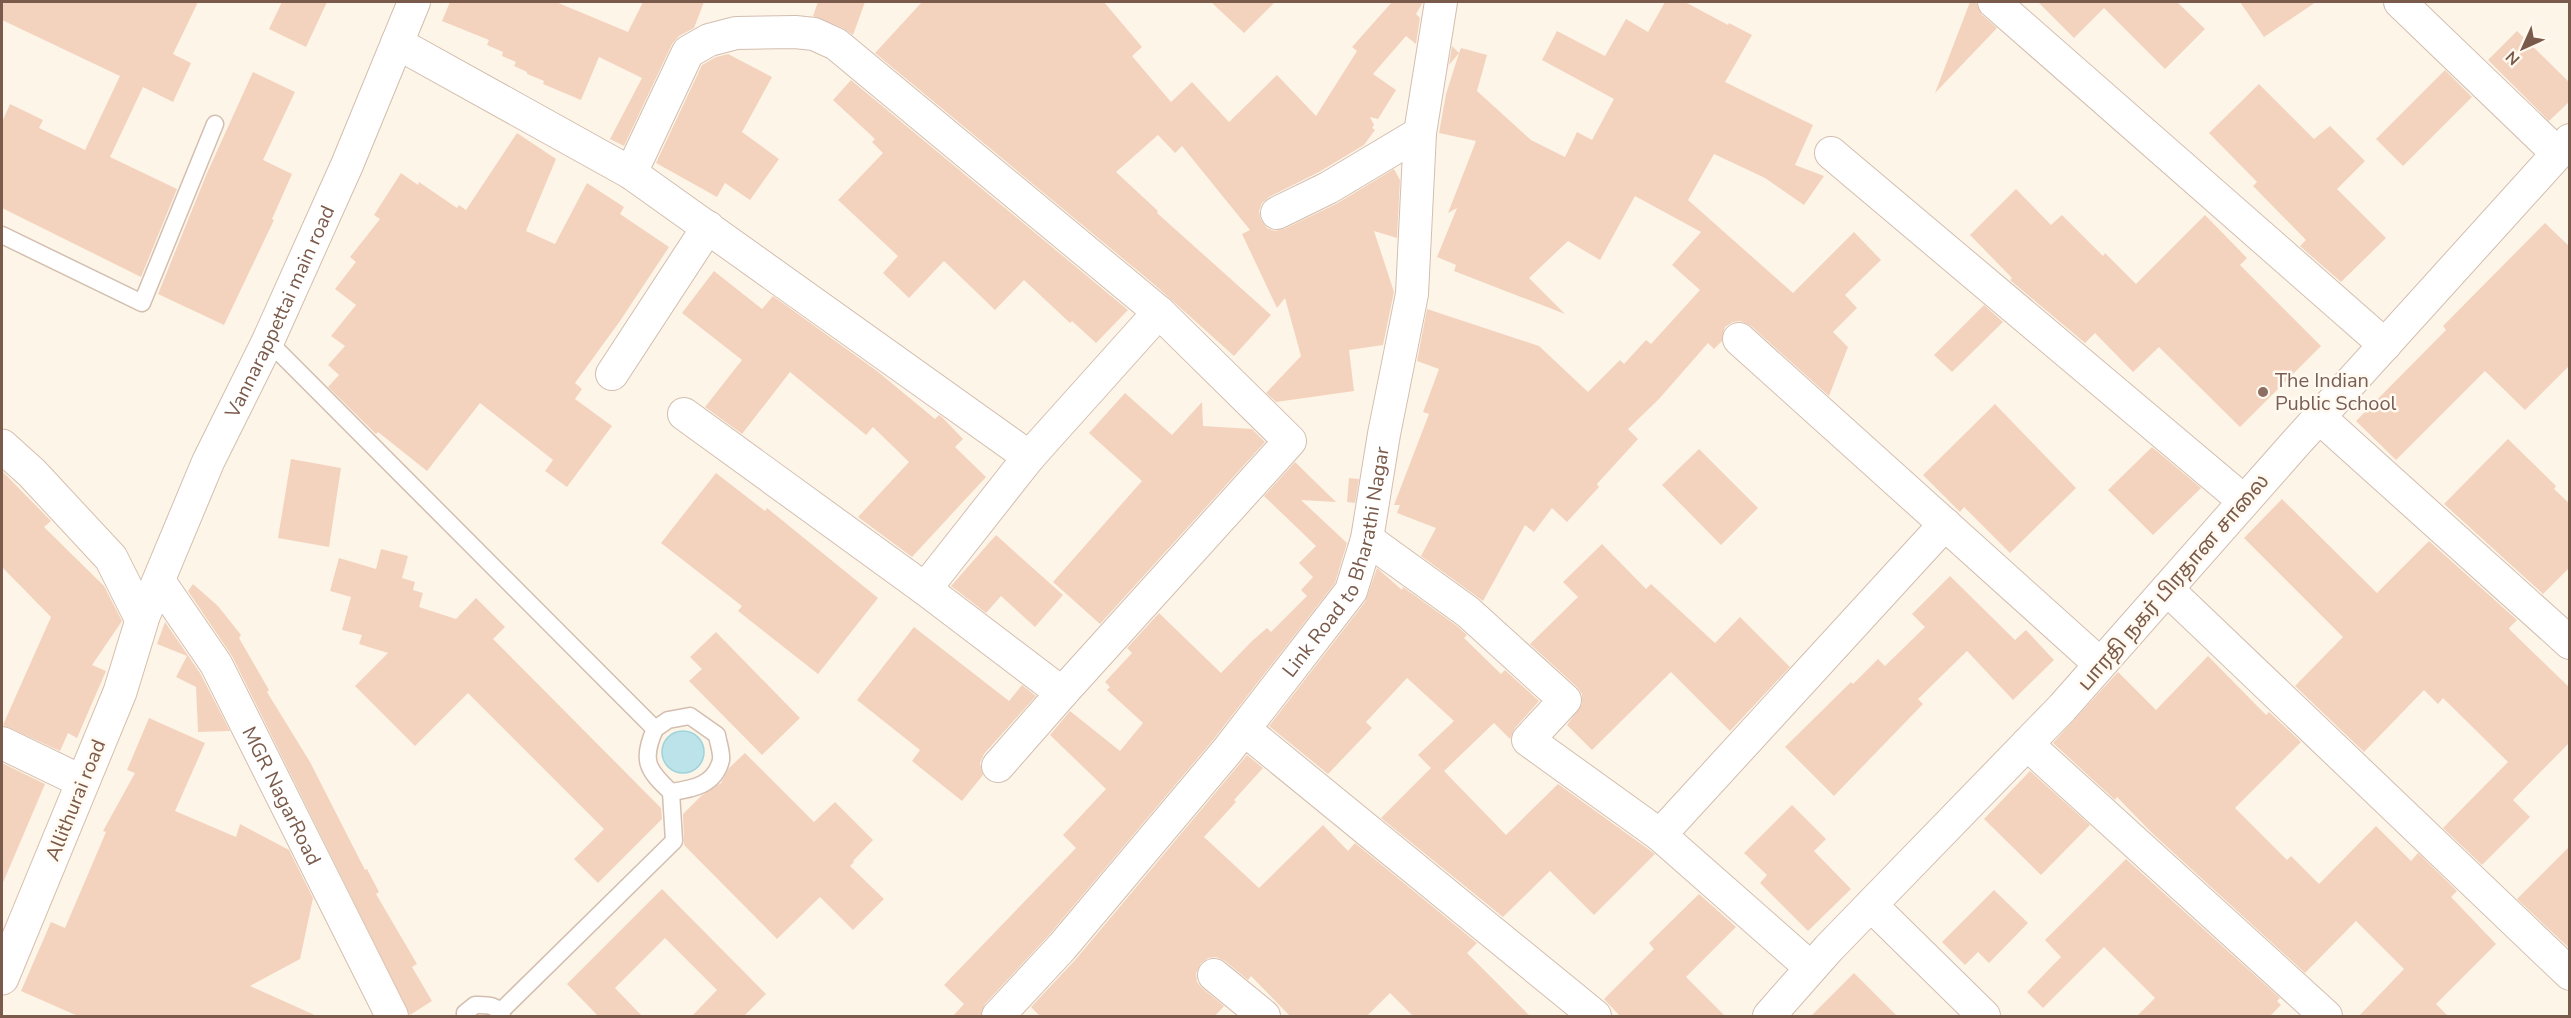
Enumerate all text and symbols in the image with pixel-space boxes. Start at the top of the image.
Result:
north arrow [2493,18,2553,78]
text: N [2501,46,2525,70]
street label: Vannarappettai main road [219,201,341,424]
place label: The Indian Public School [2275,367,2397,417]
marker: The Indian Public School [2256,385,2270,399]
street label: Link Road to Bharathi Nagar [1276,445,1396,683]
street label: பாரதி நகர் பிரதான சாலை [2072,468,2275,696]
street label: MGR NagarRoad [235,722,327,870]
street label: Allithurai road [39,736,112,865]

